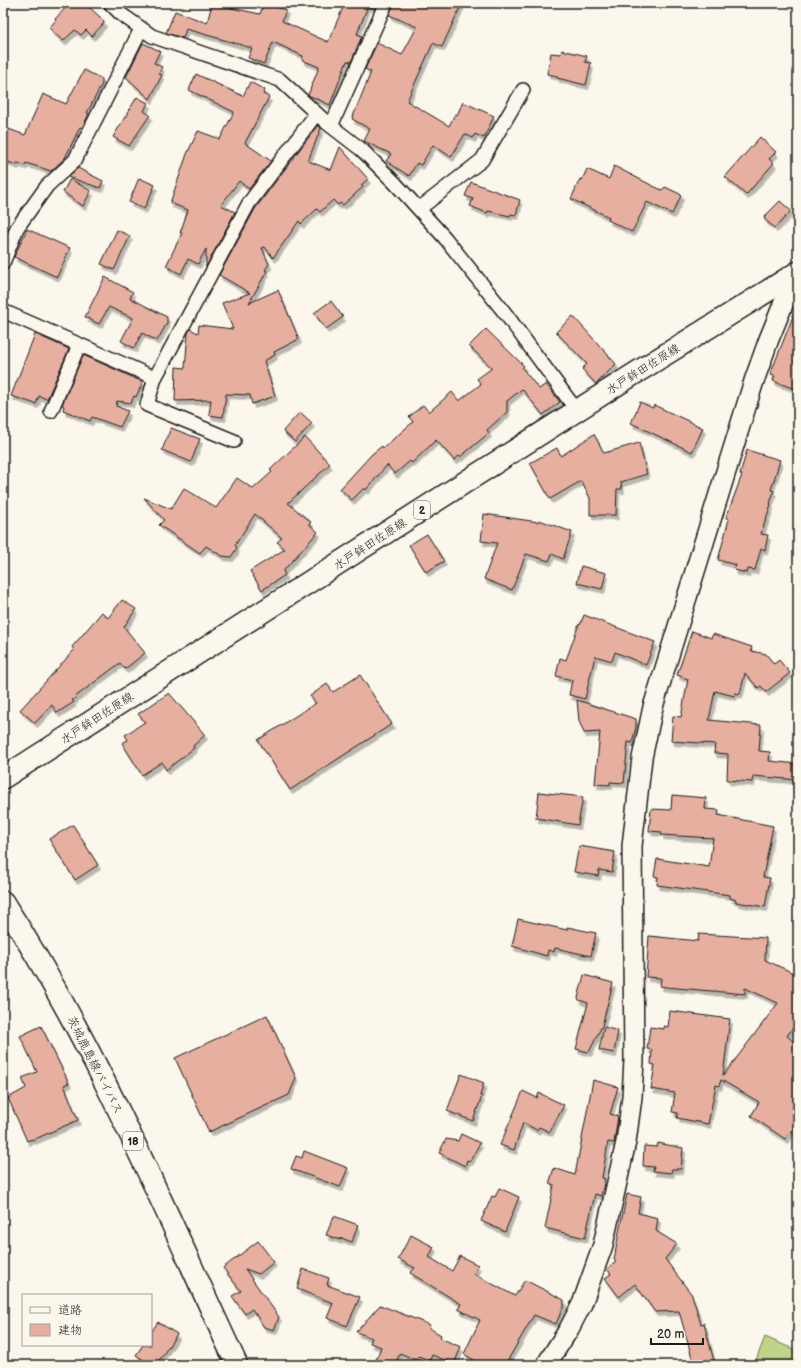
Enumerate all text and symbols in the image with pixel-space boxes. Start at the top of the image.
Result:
street label: 水戸鉾田佐原線 [604,341,683,398]
road number: 2 [414,501,430,519]
street label: 水戸鉾田佐原線 [331,515,410,574]
street label: 水戸鉾田佐原線 [58,689,137,748]
street label: 茨城鹿島線バイパス [63,1014,126,1117]
road number: 18 [123,1132,143,1150]
legend [22,1294,152,1346]
text: 道路 [58,1303,82,1318]
scale bar [651,1320,703,1346]
text: 建物 [58,1323,82,1338]
text: 20 m [657,1327,684,1342]

